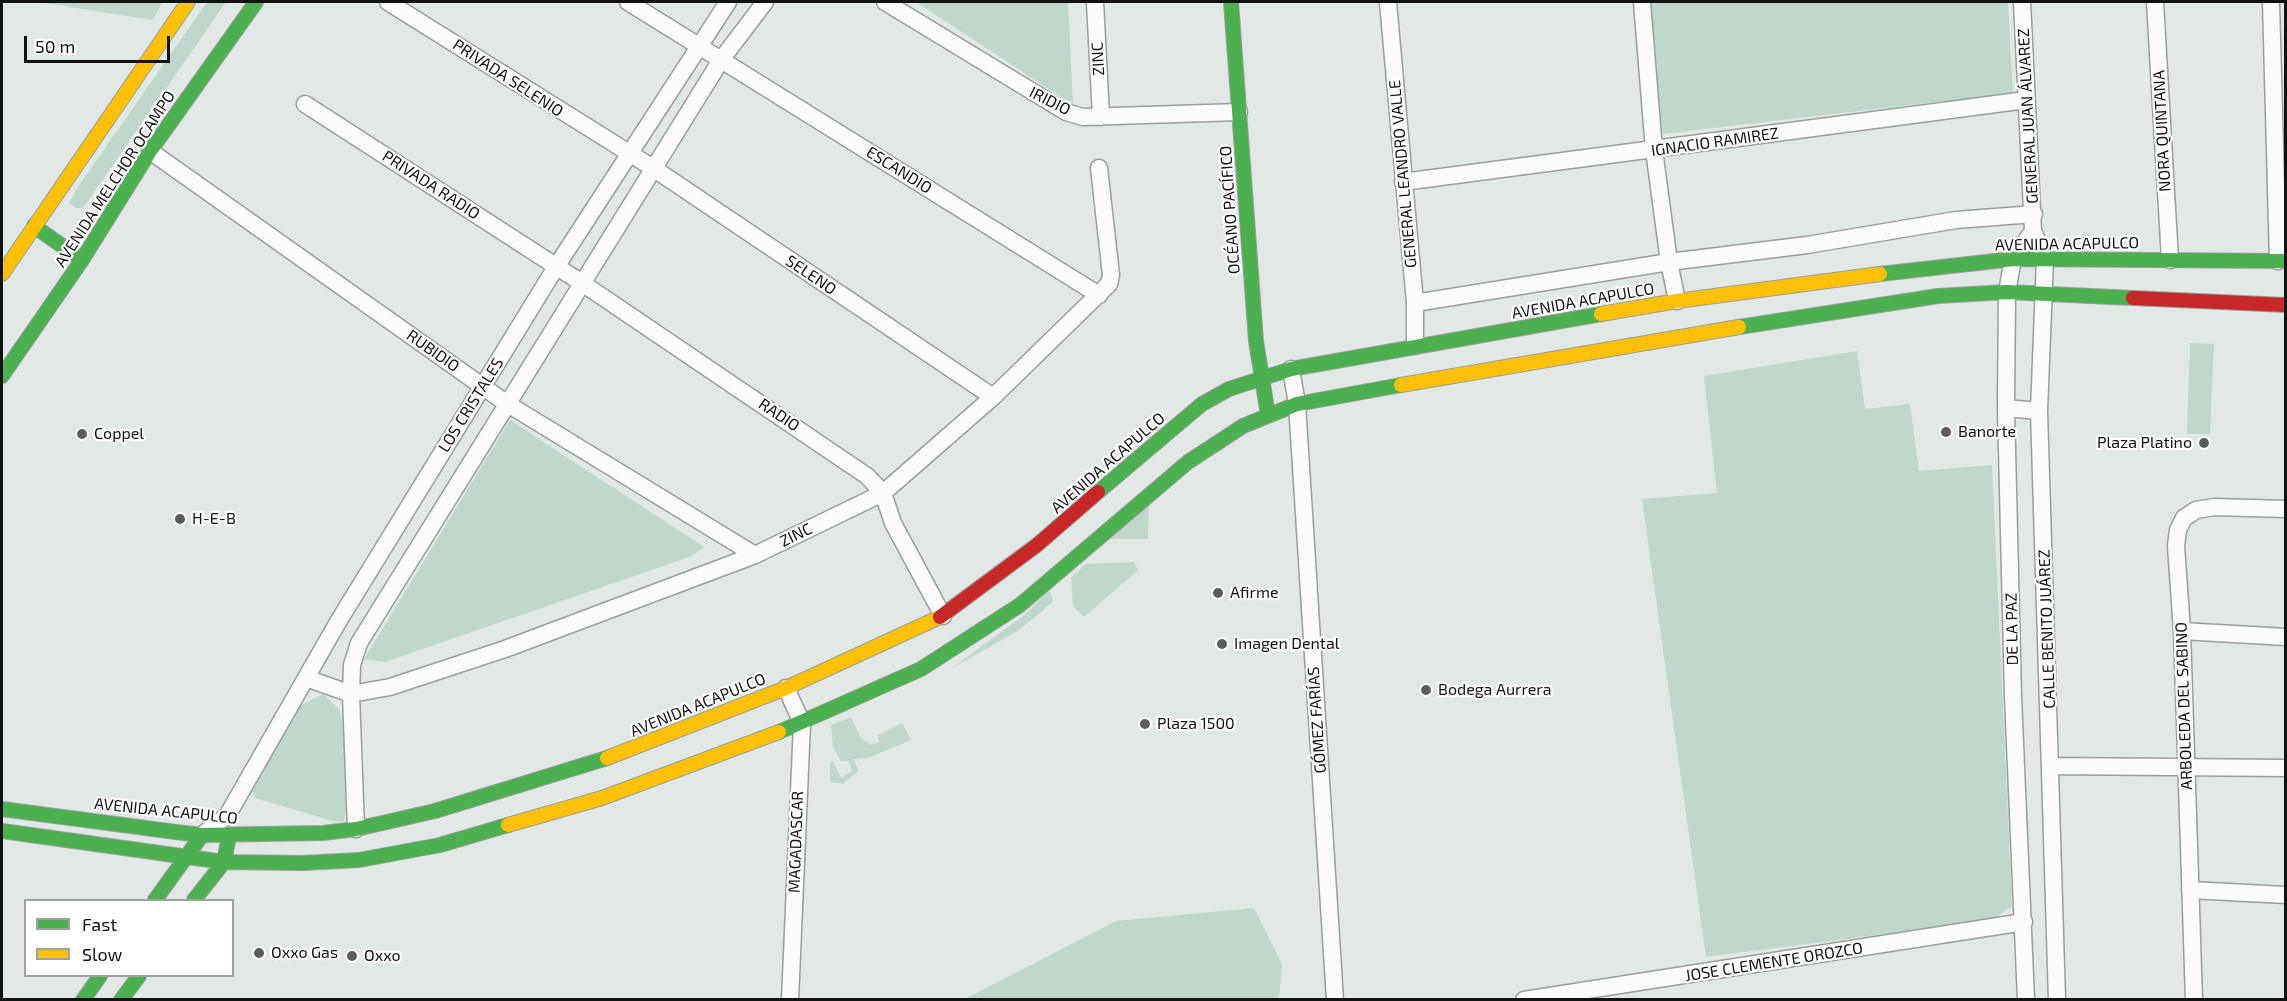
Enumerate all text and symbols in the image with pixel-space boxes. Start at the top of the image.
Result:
scale bar [27,24,172,62]
street label: GENERAL JUAN ÁLVAREZ [2014,28,2042,204]
text: 50 m [35,35,75,57]
street label: PRIVADA SELENIO [449,35,567,121]
street label: ZINC [1088,42,1108,76]
street label: NORA QUINTANA [2149,70,2175,192]
street label: GENERAL LEANDRO VALLE [1385,79,1421,269]
street label: IRIDIO [1026,83,1074,119]
street label: AVENIDA MELCHOR OCAMPO [51,87,179,271]
street label: IGNACIO RAMIREZ [1650,124,1780,160]
street label: ESCANDIO [863,142,935,198]
street label: OCÉANO PACÍFICO [1216,145,1244,275]
street label: PRIVADA RADIO [379,146,483,224]
street label: AVENIDA ACAPULCO [1995,233,2139,255]
street label: SELENO [782,251,840,299]
street label: AVENIDA ACAPULCO [1510,279,1656,323]
street label: RUBIDIO [403,326,463,376]
street label: LOS CRISTALES [434,354,508,456]
street label: RADIO [755,394,803,436]
street label: AVENIDA ACAPULCO [1047,408,1169,518]
place label: Banorte [1958,422,2016,442]
place label: Coppel [94,424,144,444]
marker: Banorte [1939,425,1953,439]
marker: Coppel [75,427,89,441]
place label: Plaza Platino [2097,433,2192,453]
marker: Plaza Platino [2197,436,2211,450]
place label: H-E-B [192,509,236,529]
marker: H-E-B [173,512,187,526]
street label: ZINC [777,519,815,551]
street label: CALLE BENITO JUÁREZ [2035,549,2059,709]
place label: Afirme [1230,583,1279,603]
marker: Afirme [1211,586,1225,600]
street label: DE LA PAZ [2002,592,2022,666]
street label: ARBOLEDA DEL SABINO [2171,622,2197,790]
place label: Imagen Dental [1234,634,1339,654]
marker: Imagen Dental [1215,637,1229,651]
street label: GÓMEZ FARÍAS [1304,666,1330,774]
street label: AVENIDA ACAPULCO [627,669,769,741]
place label: Bodega Aurrera [1438,680,1551,700]
marker: Bodega Aurrera [1419,683,1433,697]
place label: Plaza 1500 [1157,714,1235,734]
marker: Plaza 1500 [1138,717,1152,731]
street label: MAGADASCAR [785,791,807,893]
street label: AVENIDA ACAPULCO [93,794,239,828]
legend [24,899,234,977]
text: Fast [82,913,117,935]
street label: JOSE CLEMENTE OROZCO [1684,938,1864,986]
text: Slow [82,943,122,965]
place label: Oxxo Gas [271,943,338,963]
marker: Oxxo Gas [252,946,266,960]
place label: Oxxo [364,946,400,966]
marker: Oxxo [345,949,359,963]

